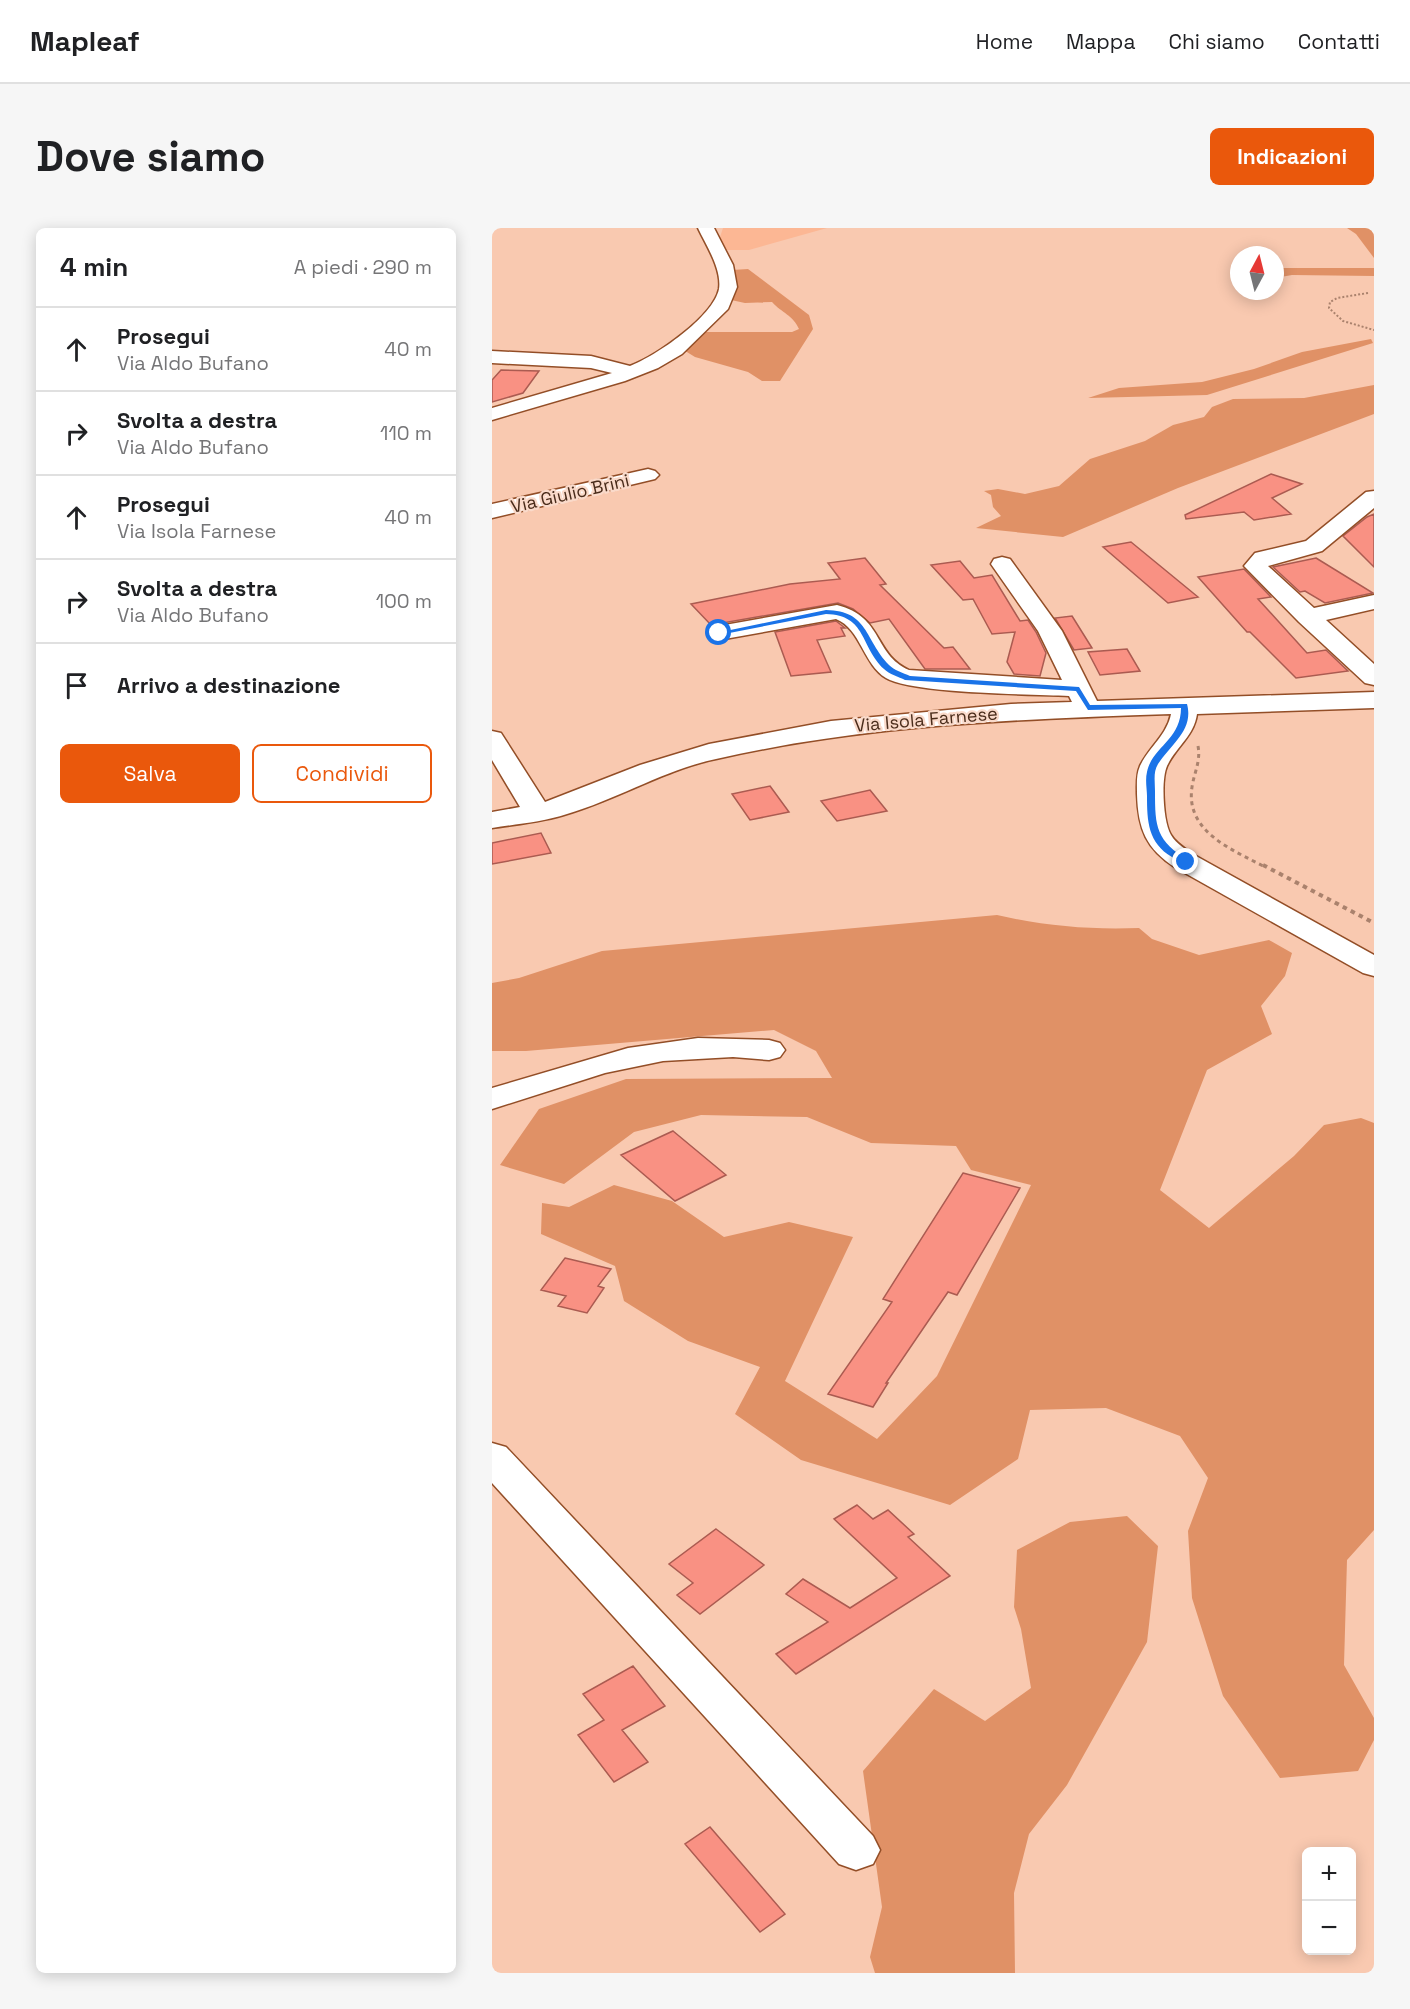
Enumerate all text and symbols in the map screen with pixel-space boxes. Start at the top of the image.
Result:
text: Mapleaf [30,23,140,59]
text: Home [976,28,1033,55]
text: Mappa [1066,28,1135,55]
text: Chi siamo [1168,28,1265,55]
text: Contatti [1298,28,1380,55]
button: Indicazioni [1210,128,1374,185]
text: Dove siamo [36,130,265,183]
north arrow [1230,246,1284,300]
text: 4 min [60,250,128,284]
text: A piedi · 290 m [294,254,432,280]
text: Prosegui [117,322,210,350]
icon: ahead [60,333,93,366]
text: 40 m [384,336,432,362]
text: Via Aldo Bufano [117,350,269,376]
text: Svolta a destra [117,406,277,434]
icon: right [60,417,93,450]
text: 110 m [380,420,432,446]
text: Via Aldo Bufano [117,434,269,460]
street label: Via Giulio Brini [508,468,632,518]
text: Prosegui [117,490,210,518]
icon: ahead [60,501,93,534]
text: 40 m [384,504,432,530]
text: Via Isola Farnese [117,518,276,544]
text: Svolta a destra [117,574,277,602]
icon: right [60,585,93,618]
text: 100 m [376,588,432,614]
text: Via Aldo Bufano [117,602,269,628]
route start [705,619,731,645]
icon: arrive [60,669,93,702]
text: Arrivo a destinazione [117,671,340,699]
street label: Via Isola Farnese [854,701,998,737]
button: Salva [60,744,240,803]
button: Condividi [252,744,432,803]
route end [1172,848,1198,874]
map controls [1302,1847,1356,1955]
button: + [1302,1847,1356,1901]
button: − [1302,1901,1356,1955]

